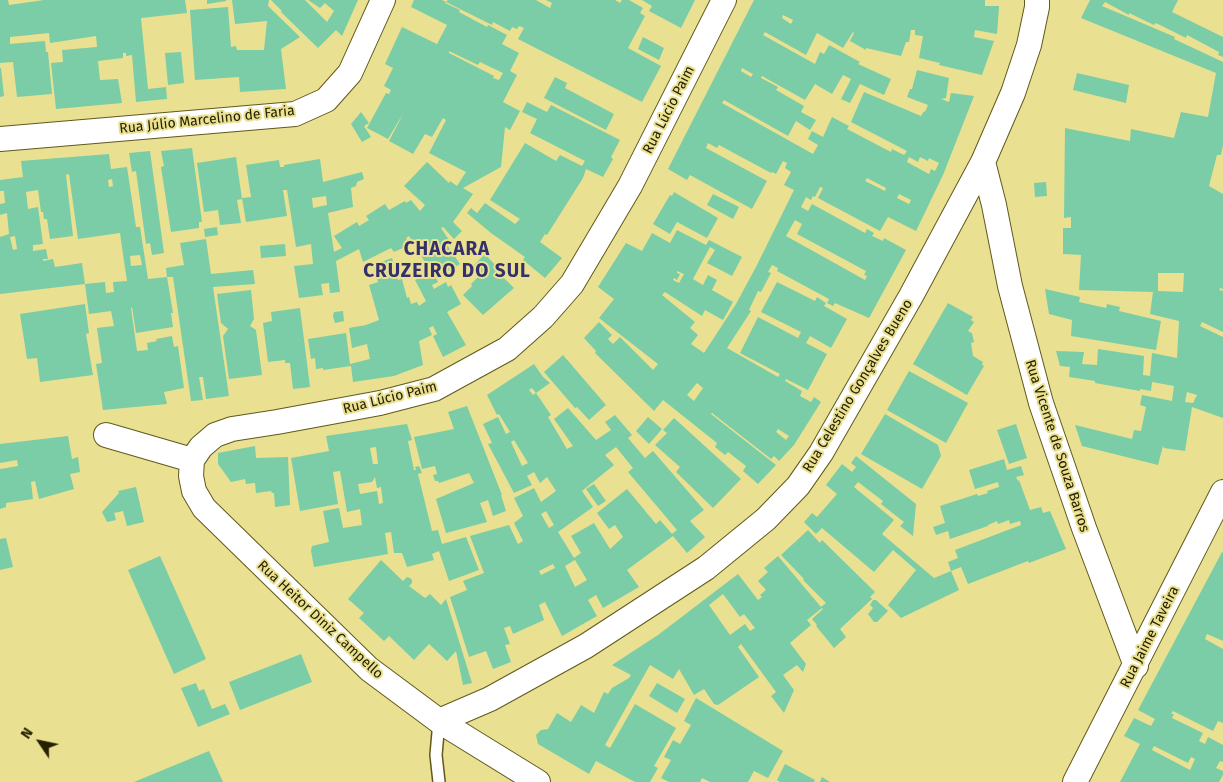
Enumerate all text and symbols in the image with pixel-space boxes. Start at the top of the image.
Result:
street label: Rua Lúcio Paim [640,63,698,157]
street label: Rua Júlio Marcelino de Faria [118,102,296,138]
district label: CHACARA CRUZEIRO DO SUL [361,239,533,283]
street label: Rua Celestino Gonçalves Bueno [800,296,916,476]
street label: Rua Vicente de Souza Barros [1021,358,1093,534]
street label: Rua Lúcio Paim [341,378,439,418]
street label: Rua Heitor Diniz Campello [254,557,386,683]
street label: Rua Jaime Taveira [1117,583,1183,691]
north arrow [15,717,65,767]
text: N [17,725,37,742]

